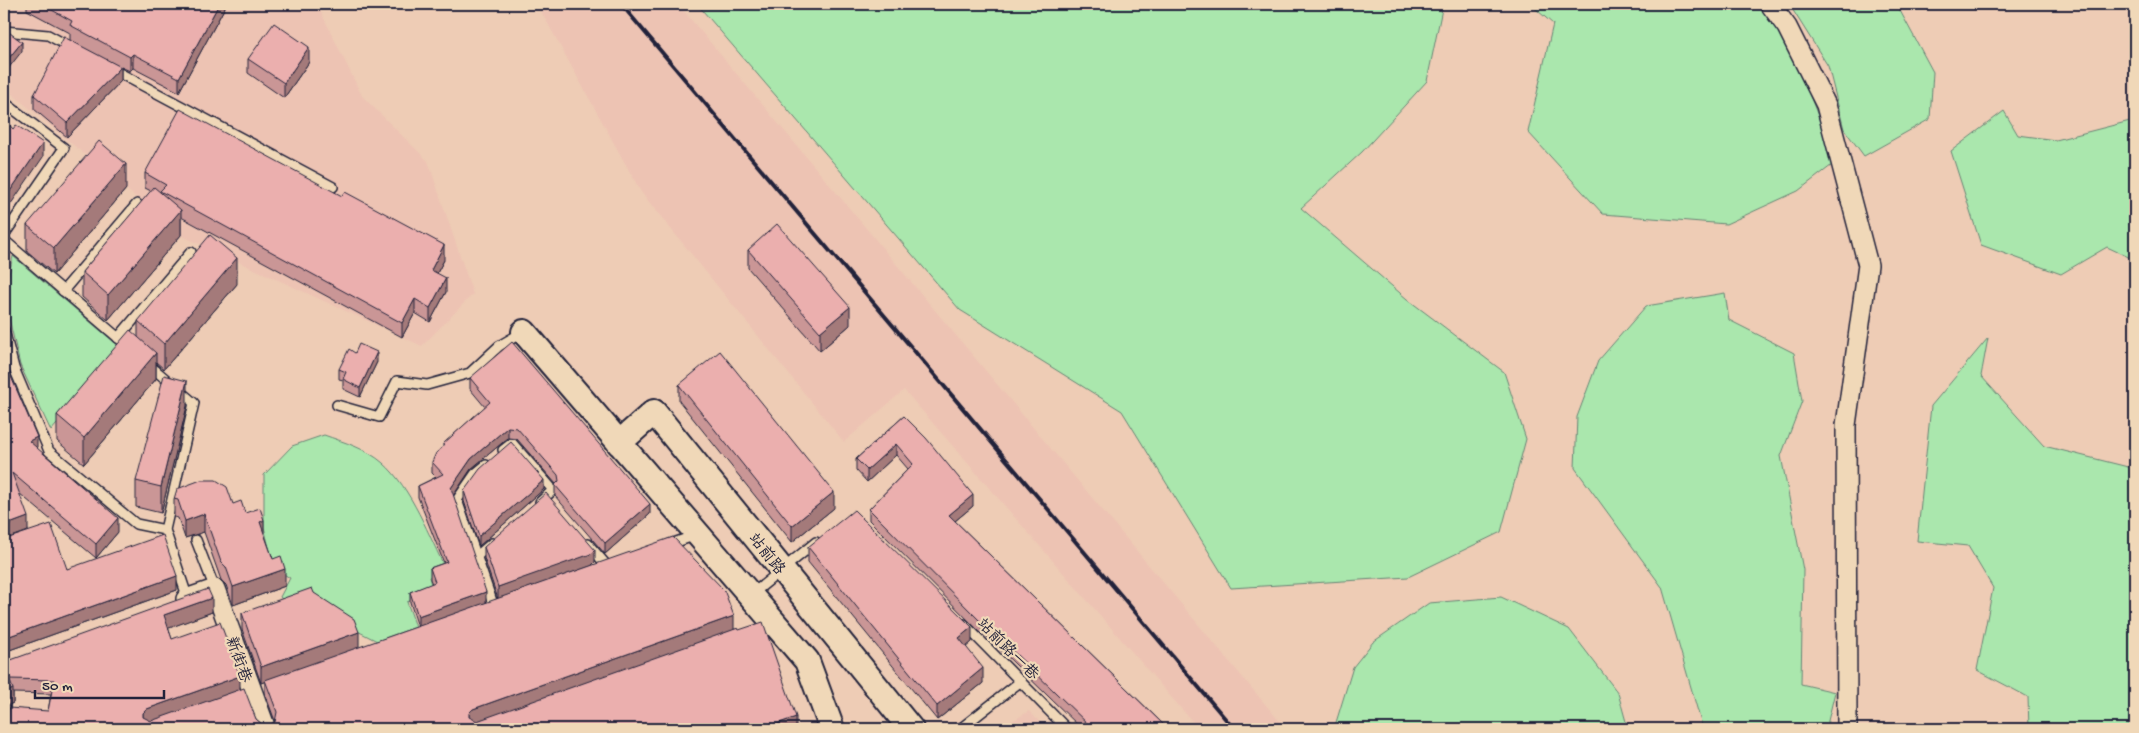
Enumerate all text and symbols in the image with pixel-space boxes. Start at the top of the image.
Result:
street label: 站前路 [743,529,789,580]
street label: 站前路一巷 [972,614,1043,685]
street label: 新街巷 [220,634,256,686]
scale bar [35,668,164,700]
text: 50 m [42,678,73,696]

